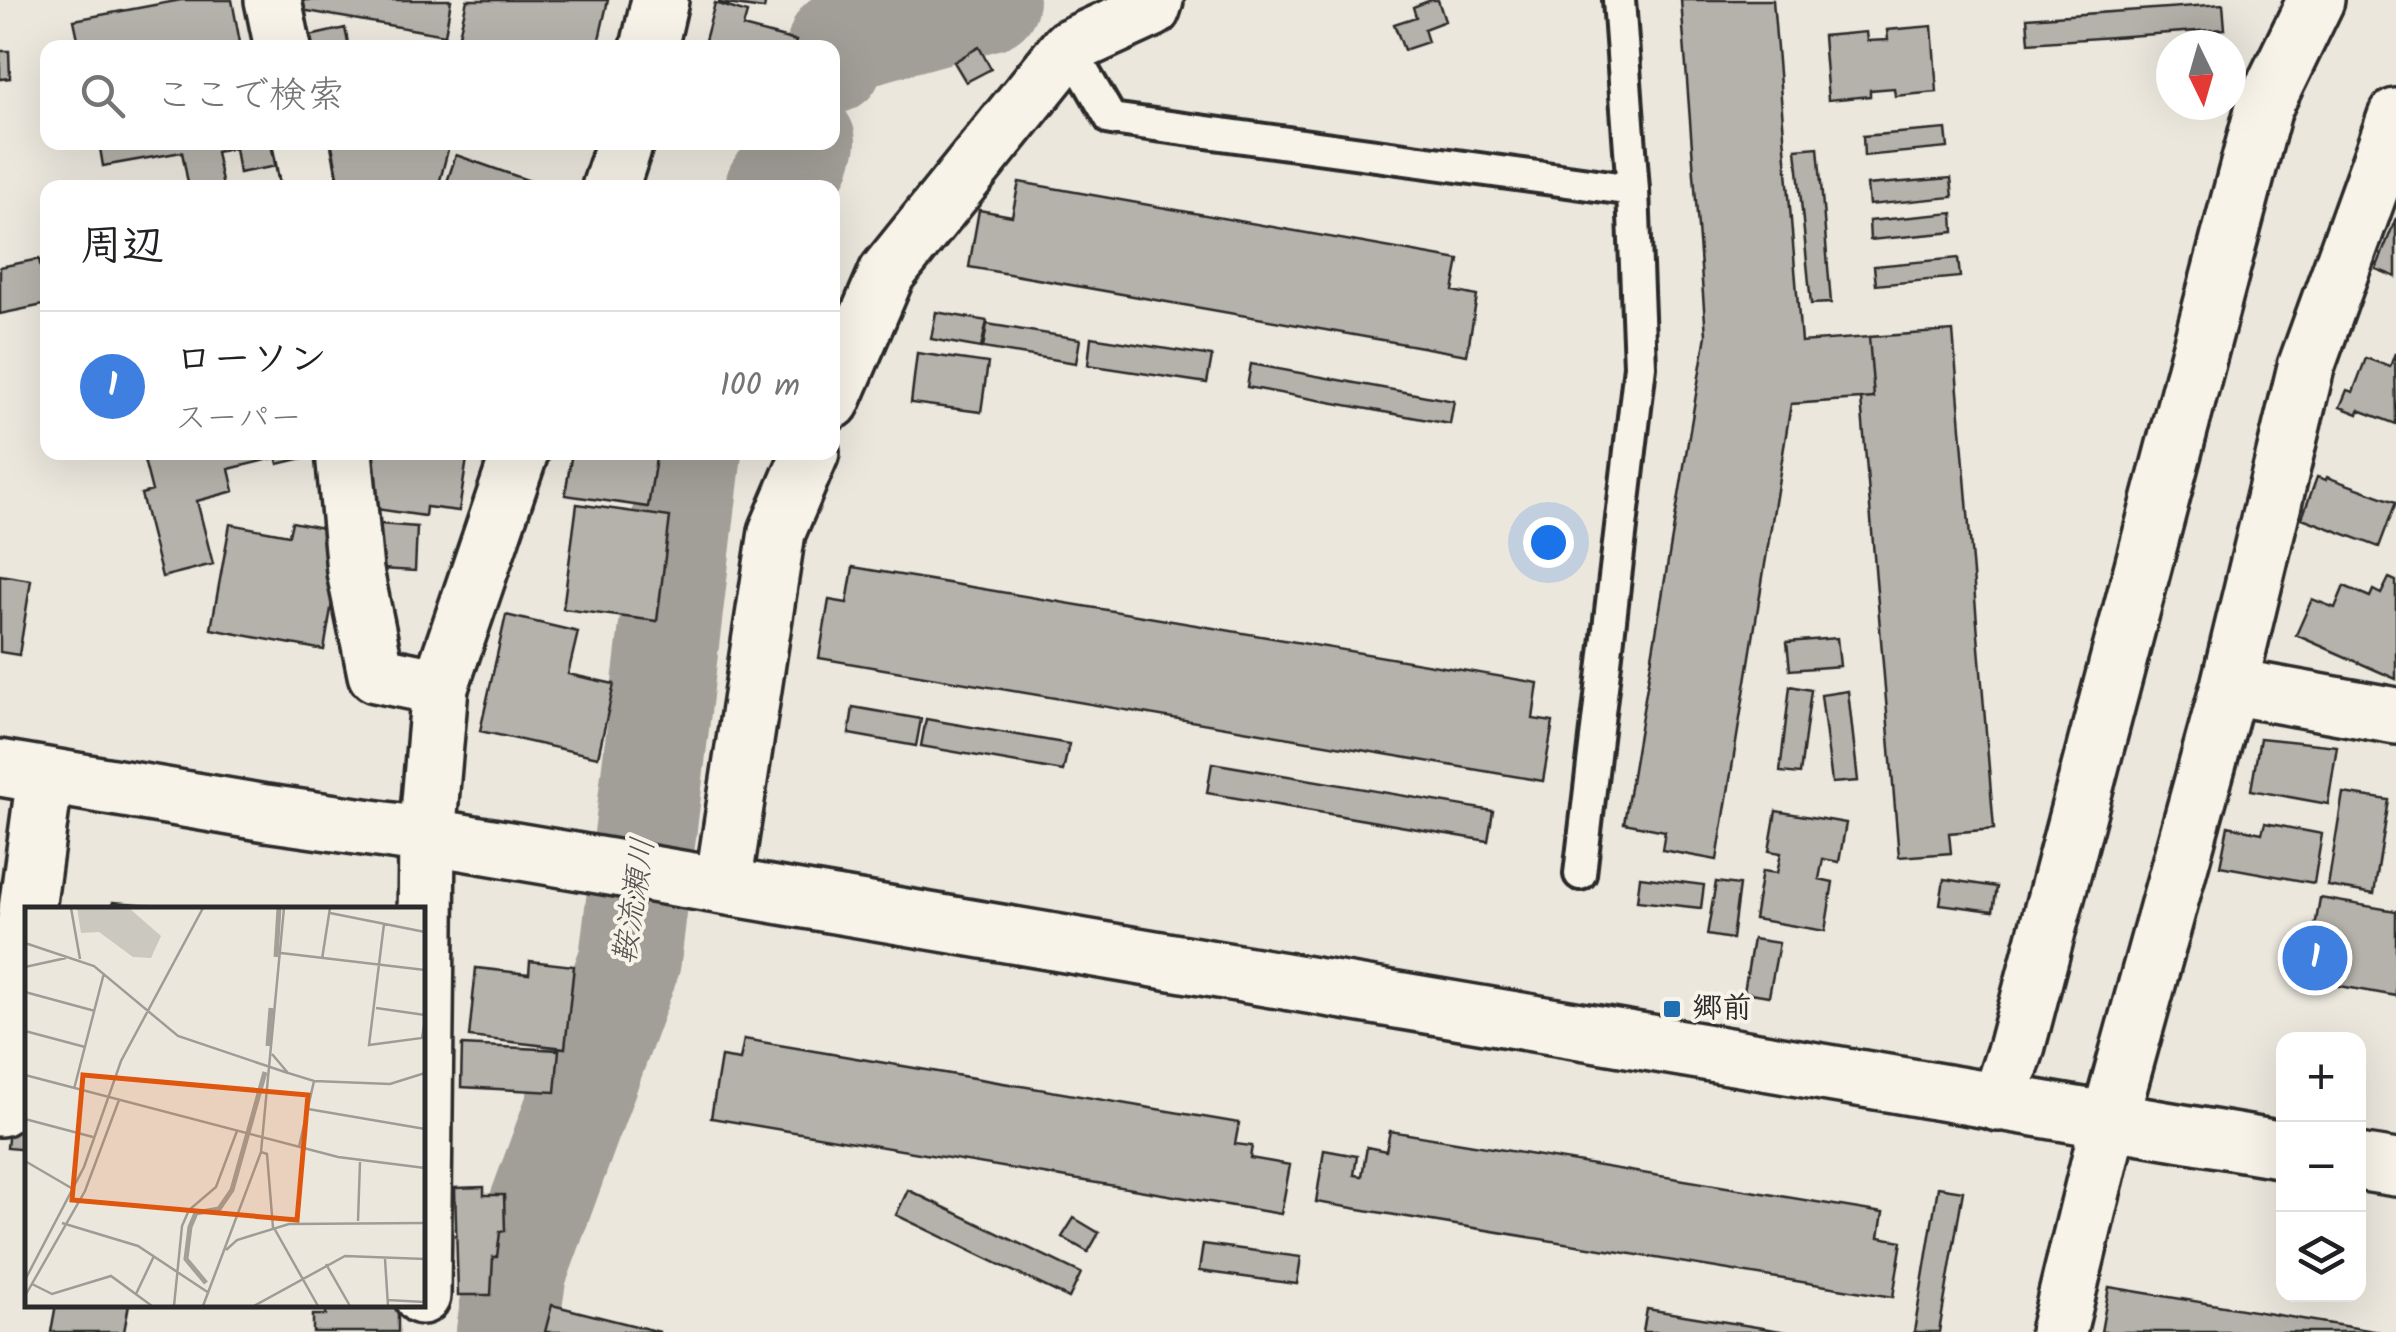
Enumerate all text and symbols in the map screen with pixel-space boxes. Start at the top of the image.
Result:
north arrow [2156,30,2246,120]
search box [40,40,840,150]
text: ここで検索 [155,67,345,127]
icon: search [75,68,130,123]
text: 周辺 [80,214,164,281]
text: ローソン [175,331,327,391]
text: 1 [108,361,117,412]
text: 100 m [720,361,800,412]
text: スーパー [175,394,302,445]
your location [1523,517,1574,568]
water label: 鞍流瀬川 [600,834,670,968]
inset map [25,907,425,1307]
pin: 1 [2282,920,2348,996]
place label: 郷前 [1692,985,1752,1033]
marker: 郷前 [1661,998,1683,1020]
map controls [2276,1032,2366,1302]
button: + [2276,1032,2366,1122]
button: − [2276,1122,2366,1212]
button: layers [2276,1212,2366,1302]

